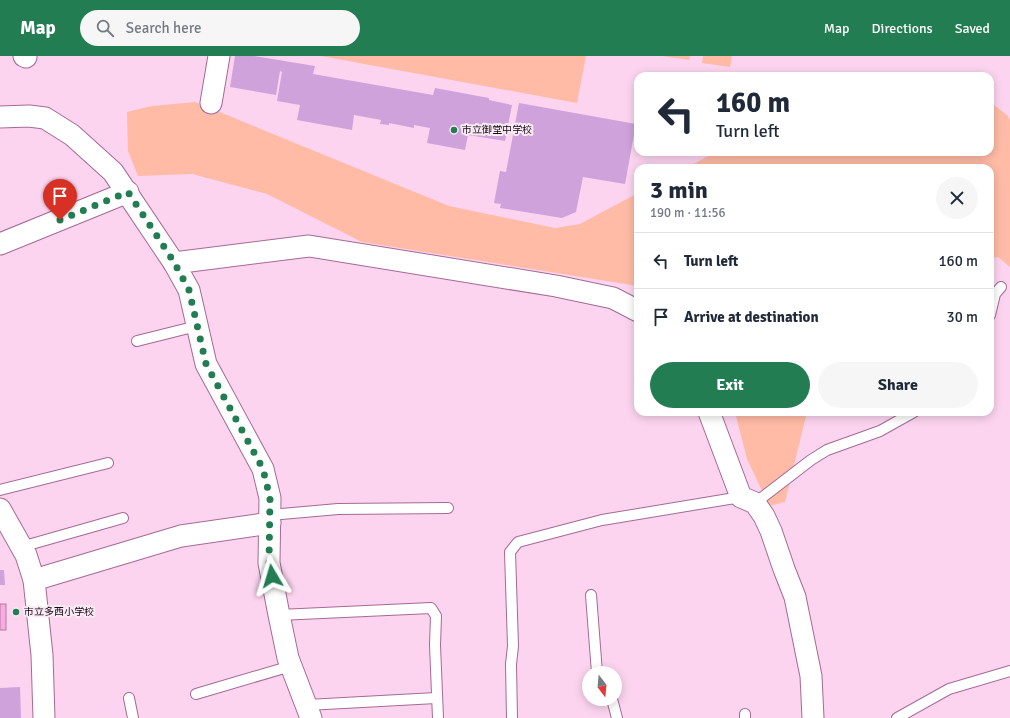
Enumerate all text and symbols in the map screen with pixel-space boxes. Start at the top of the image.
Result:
search box [80,10,360,46]
text: Map [20,16,56,40]
icon: search [94,17,116,39]
text: Search here [126,19,201,37]
text: Map [824,20,850,37]
text: Directions [872,20,933,37]
text: Saved [955,20,990,37]
text: 160 m [716,86,790,120]
icon: left [650,88,702,140]
text: Turn left [716,120,779,142]
place label: 市立御堂中学校 [462,124,532,136]
marker: 市立御堂中学校 [449,125,459,135]
text: 3 min [650,175,708,205]
button: close [936,177,978,219]
pin [43,179,77,220]
icon: arrive [49,185,71,207]
text: 190 m · 11:56 [650,205,726,221]
icon: left [650,250,672,272]
text: Turn left [684,252,738,270]
text: 160 m [938,252,978,270]
icon: arrive [650,306,672,328]
text: Arrive at destination [684,308,819,326]
text: 30 m [947,308,978,326]
button: Exit [650,362,810,408]
button: Share [818,362,978,408]
position arrow [251,555,293,597]
place label: 市立多西小学校 [24,606,94,618]
marker: 市立多西小学校 [11,607,21,617]
north arrow [582,666,622,706]
map controls [582,666,622,706]

